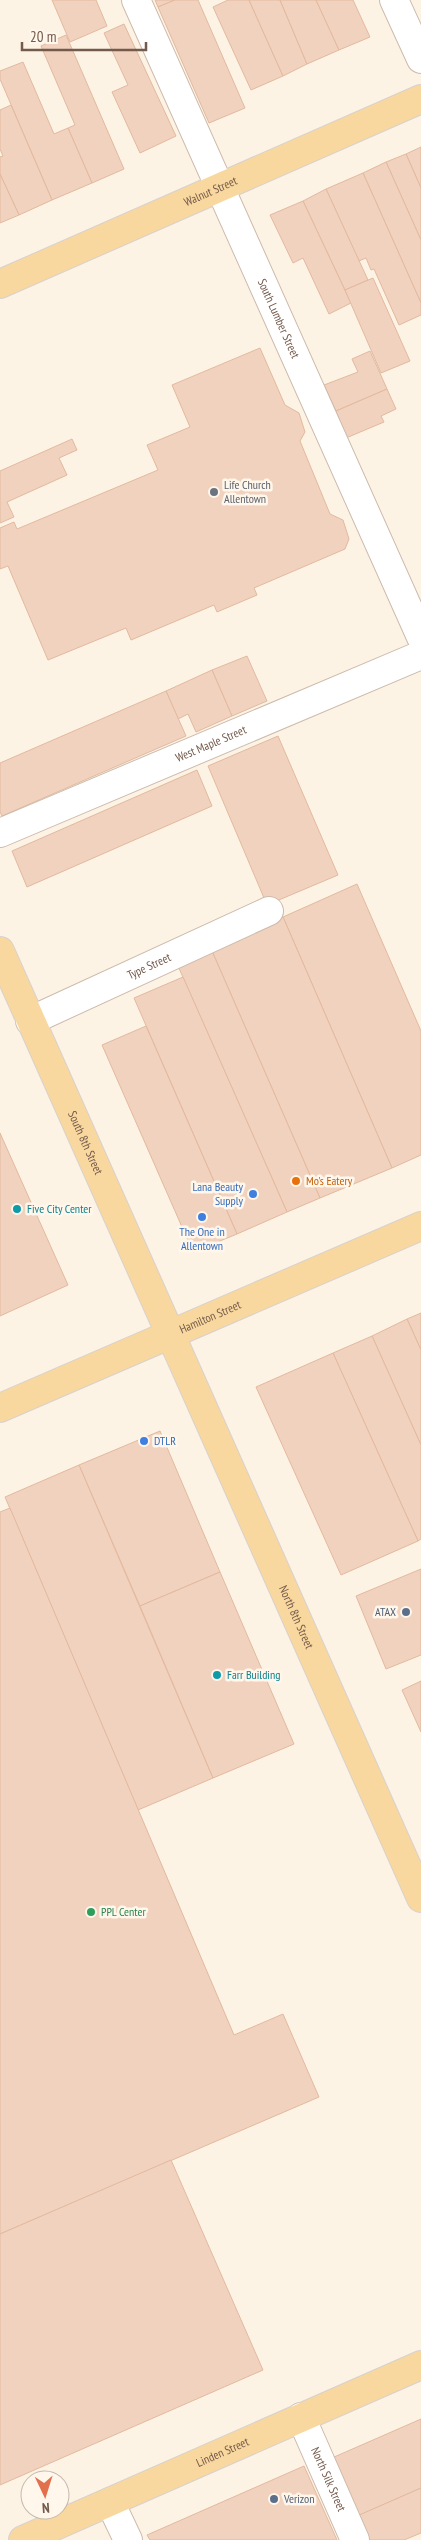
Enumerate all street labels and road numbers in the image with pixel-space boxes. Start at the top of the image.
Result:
street label: Walnut Street [181,172,240,209]
street label: South Lumber Street [255,276,304,361]
street label: West Maple Street [173,721,249,765]
street label: Type Street [125,949,174,982]
street label: South 8th Street [65,1109,107,1177]
street label: Hamilton Street [177,1296,244,1337]
street label: North 8th Street [276,1583,318,1652]
street label: Linden Street [194,2433,252,2470]
street label: North Silk Street [308,2445,350,2514]

